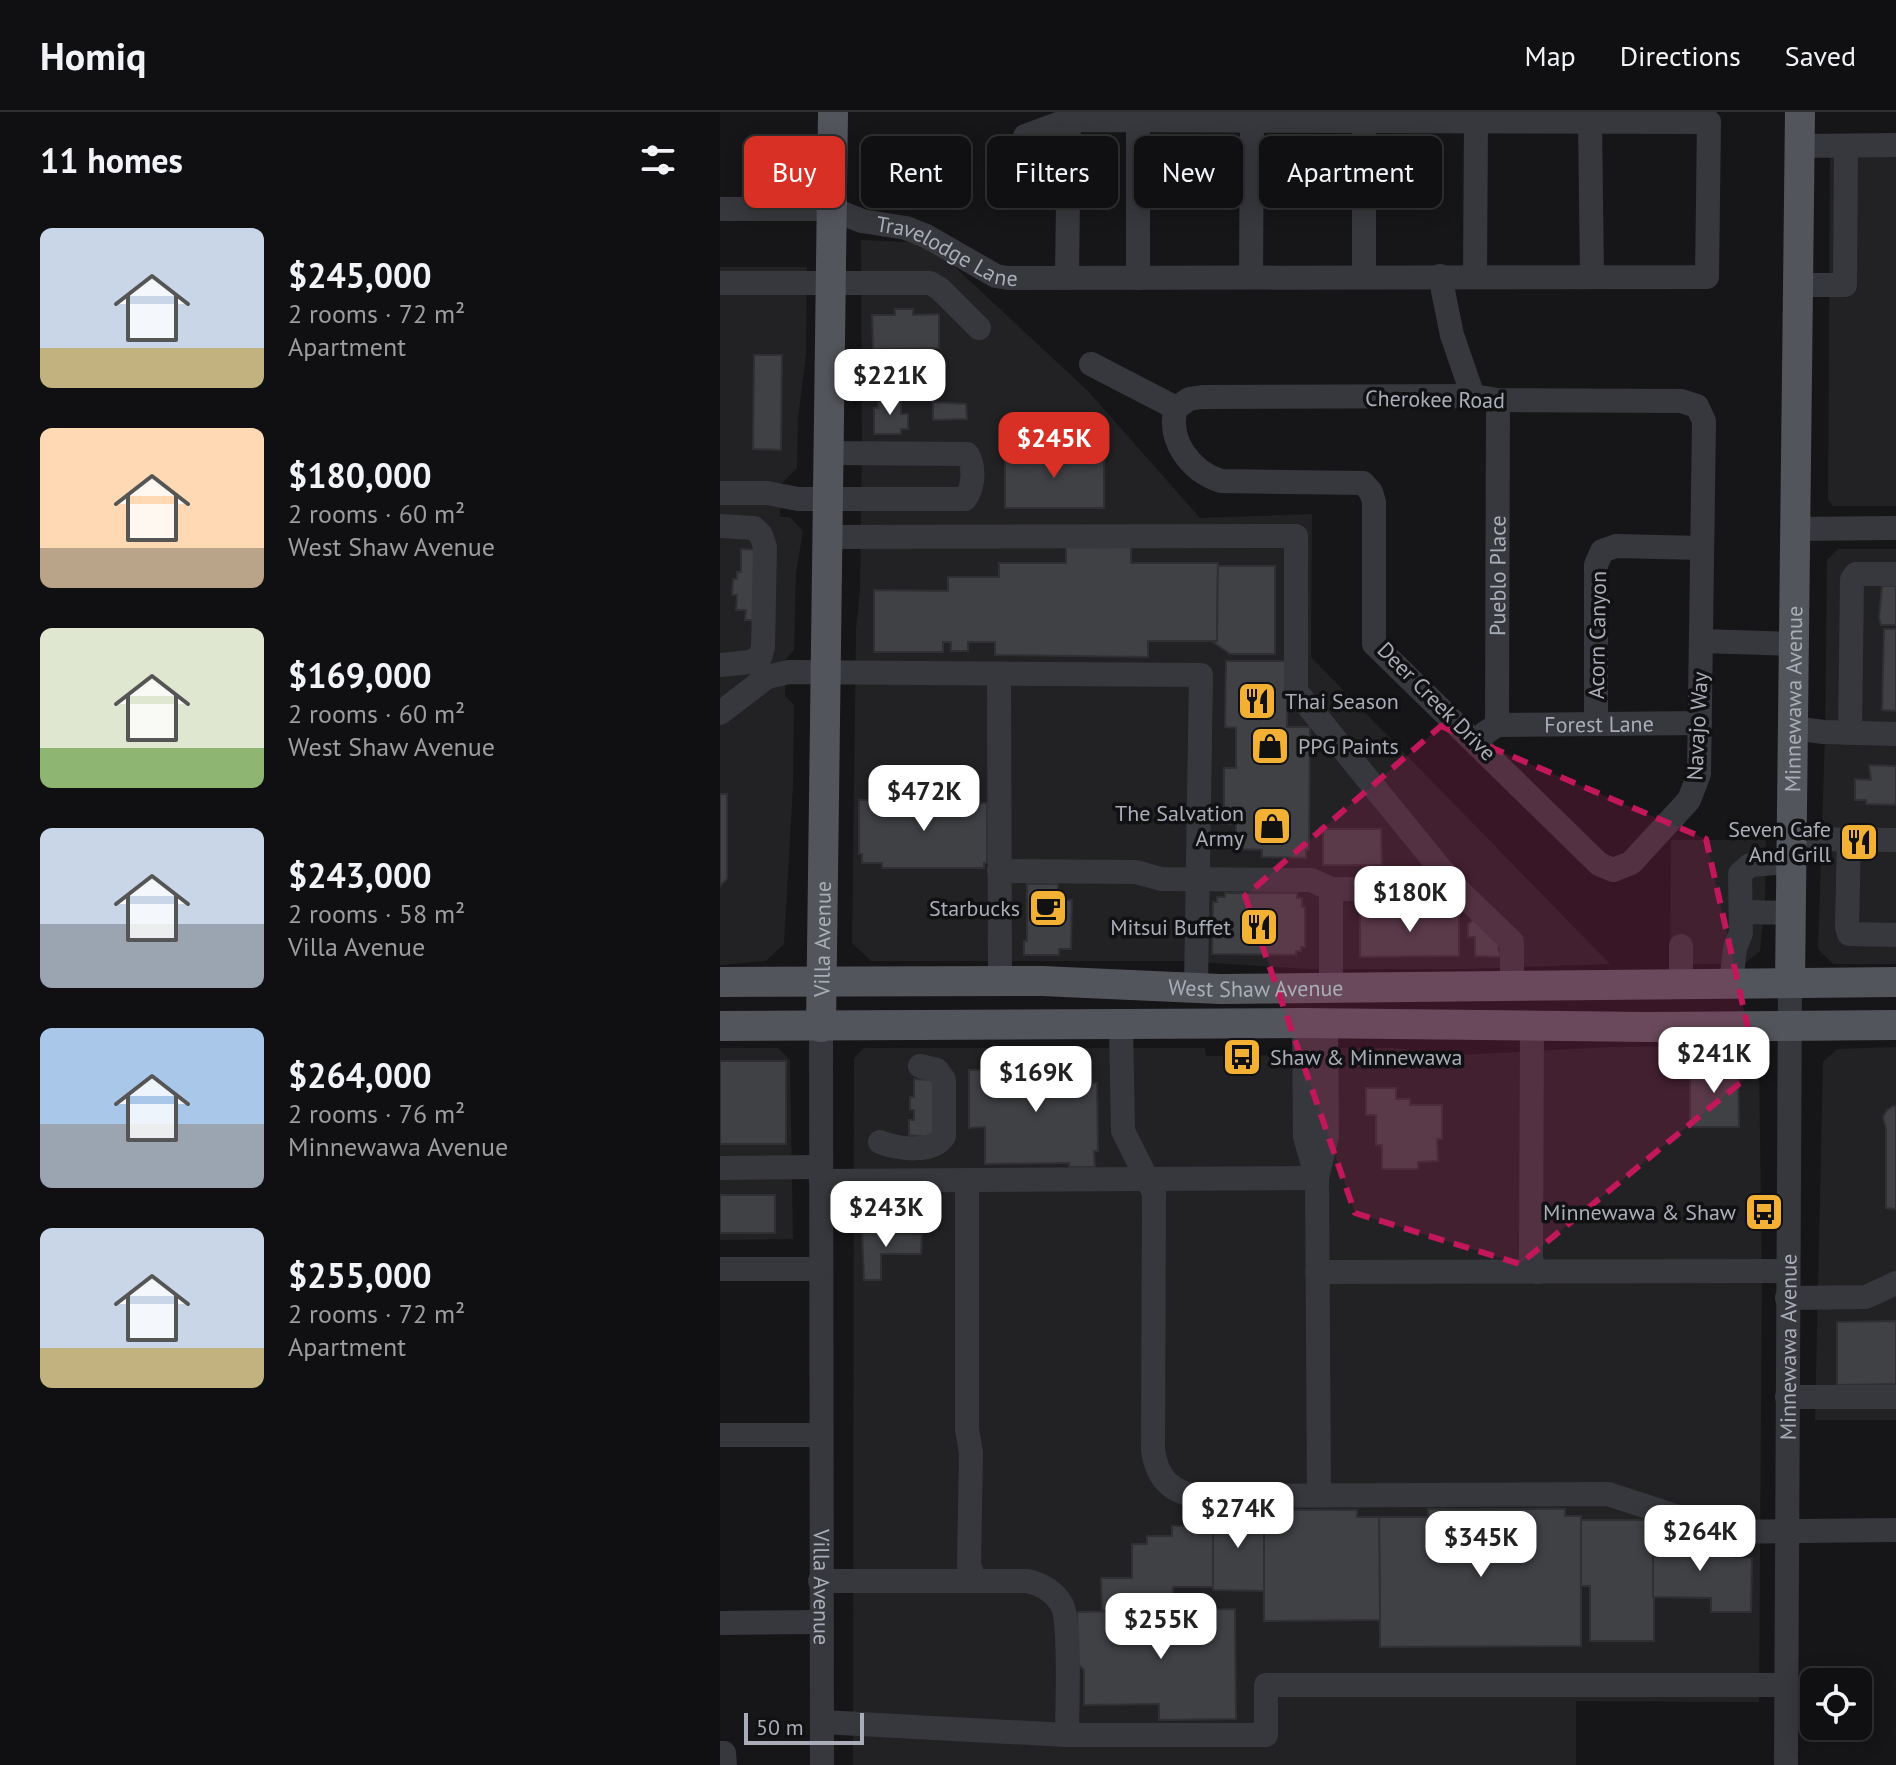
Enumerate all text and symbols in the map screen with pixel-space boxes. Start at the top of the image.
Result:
text: Homiq [40,31,146,80]
text: Map [1525,37,1576,74]
text: Directions [1620,37,1741,74]
text: Saved [1785,37,1856,74]
chip: Buy [744,136,845,208]
chip: Rent [861,136,971,208]
chip: Filters [987,136,1118,208]
chip: New [1134,136,1243,208]
chip: Apartment [1259,136,1442,208]
text: 11 homes [40,138,183,182]
icon: filters [636,138,680,182]
street label: Travelodge Lane [874,209,1018,292]
text: $245,000 [288,253,432,297]
icon: home [104,260,200,356]
text: 2 rooms · 72 m² [288,297,465,330]
text: Apartment [288,330,406,363]
pin: $221K [834,349,946,417]
text: $221K [852,358,928,391]
street label: Cherokee Road [1365,384,1505,414]
pin: $245K [998,412,1110,480]
text: $245K [1016,421,1092,454]
text: $180,000 [288,453,432,497]
icon: home [104,460,200,556]
text: 2 rooms · 60 m² [288,497,465,530]
street label: Pueblo Place [1483,515,1512,636]
text: West Shaw Avenue [288,530,495,563]
street label: Acorn Canyon [1582,571,1612,699]
street label: Minnewawa Avenue [1778,606,1808,792]
street label: Deer Creek Drive [1372,636,1502,766]
text: $169,000 [288,653,432,697]
icon: home [104,660,200,756]
street label: Navajo Way [1680,670,1714,781]
restaurant icon: Thai Season [1236,680,1278,722]
place label: Thai Season [1285,687,1399,715]
text: 2 rooms · 60 m² [288,697,465,730]
street label: Forest Lane [1544,709,1654,739]
shop icon: PPG Paints [1249,725,1291,767]
text: West Shaw Avenue [288,730,495,763]
place label: PPG Paints [1298,732,1399,760]
pin: $472K [868,765,980,833]
text: $472K [886,774,962,807]
place label: The Salvation Army [1115,799,1245,852]
shop icon: The Salvation Army [1251,805,1293,847]
place label: Seven Cafe And Grill [1728,815,1832,868]
restaurant icon: Seven Cafe And Grill [1838,821,1880,863]
text: $243,000 [288,853,432,897]
icon: home [104,860,200,956]
pin: $180K [1354,866,1466,934]
text: $180K [1372,875,1448,908]
street label: Villa Avenue [807,881,837,998]
cafe icon: Starbucks [1027,887,1069,929]
place label: Starbucks [929,894,1020,922]
text: 2 rooms · 58 m² [288,897,465,930]
restaurant icon: Mitsui Buffet [1238,906,1280,948]
place label: Mitsui Buffet [1110,913,1232,941]
text: Villa Avenue [288,930,425,963]
street label: West Shaw Avenue [1168,973,1344,1003]
pin: $241K [1658,1027,1770,1095]
bus stop icon: Shaw & Minnewawa [1221,1036,1263,1078]
text: $241K [1676,1036,1752,1069]
place label: Shaw & Minnewawa [1270,1043,1462,1071]
pin: $169K [980,1046,1092,1114]
text: $264,000 [288,1053,432,1097]
text: $169K [998,1055,1074,1088]
icon: home [104,1060,200,1156]
text: 2 rooms · 76 m² [288,1097,465,1130]
text: Minnewawa Avenue [288,1130,508,1163]
pin: $243K [830,1181,942,1249]
text: $243K [848,1190,924,1223]
bus stop icon: Minnewawa & Shaw [1743,1191,1785,1233]
place label: Minnewawa & Shaw [1543,1198,1736,1226]
text: $255,000 [288,1253,432,1297]
street label: Minnewawa Avenue [1774,1254,1803,1440]
icon: home [104,1260,200,1356]
text: 2 rooms · 72 m² [288,1297,465,1330]
text: Apartment [288,1330,406,1363]
pin: $274K [1182,1482,1294,1550]
text: $274K [1200,1491,1276,1524]
pin: $264K [1644,1505,1756,1573]
pin: $345K [1425,1511,1537,1579]
text: $264K [1662,1514,1738,1547]
text: $345K [1443,1520,1519,1553]
street label: Villa Avenue [808,1528,836,1645]
pin: $255K [1105,1593,1217,1661]
text: $255K [1123,1602,1199,1635]
map controls [1800,1668,1872,1740]
button: locate [1800,1668,1872,1740]
scale bar [744,1709,864,1745]
text: 50 m [756,1713,804,1741]

